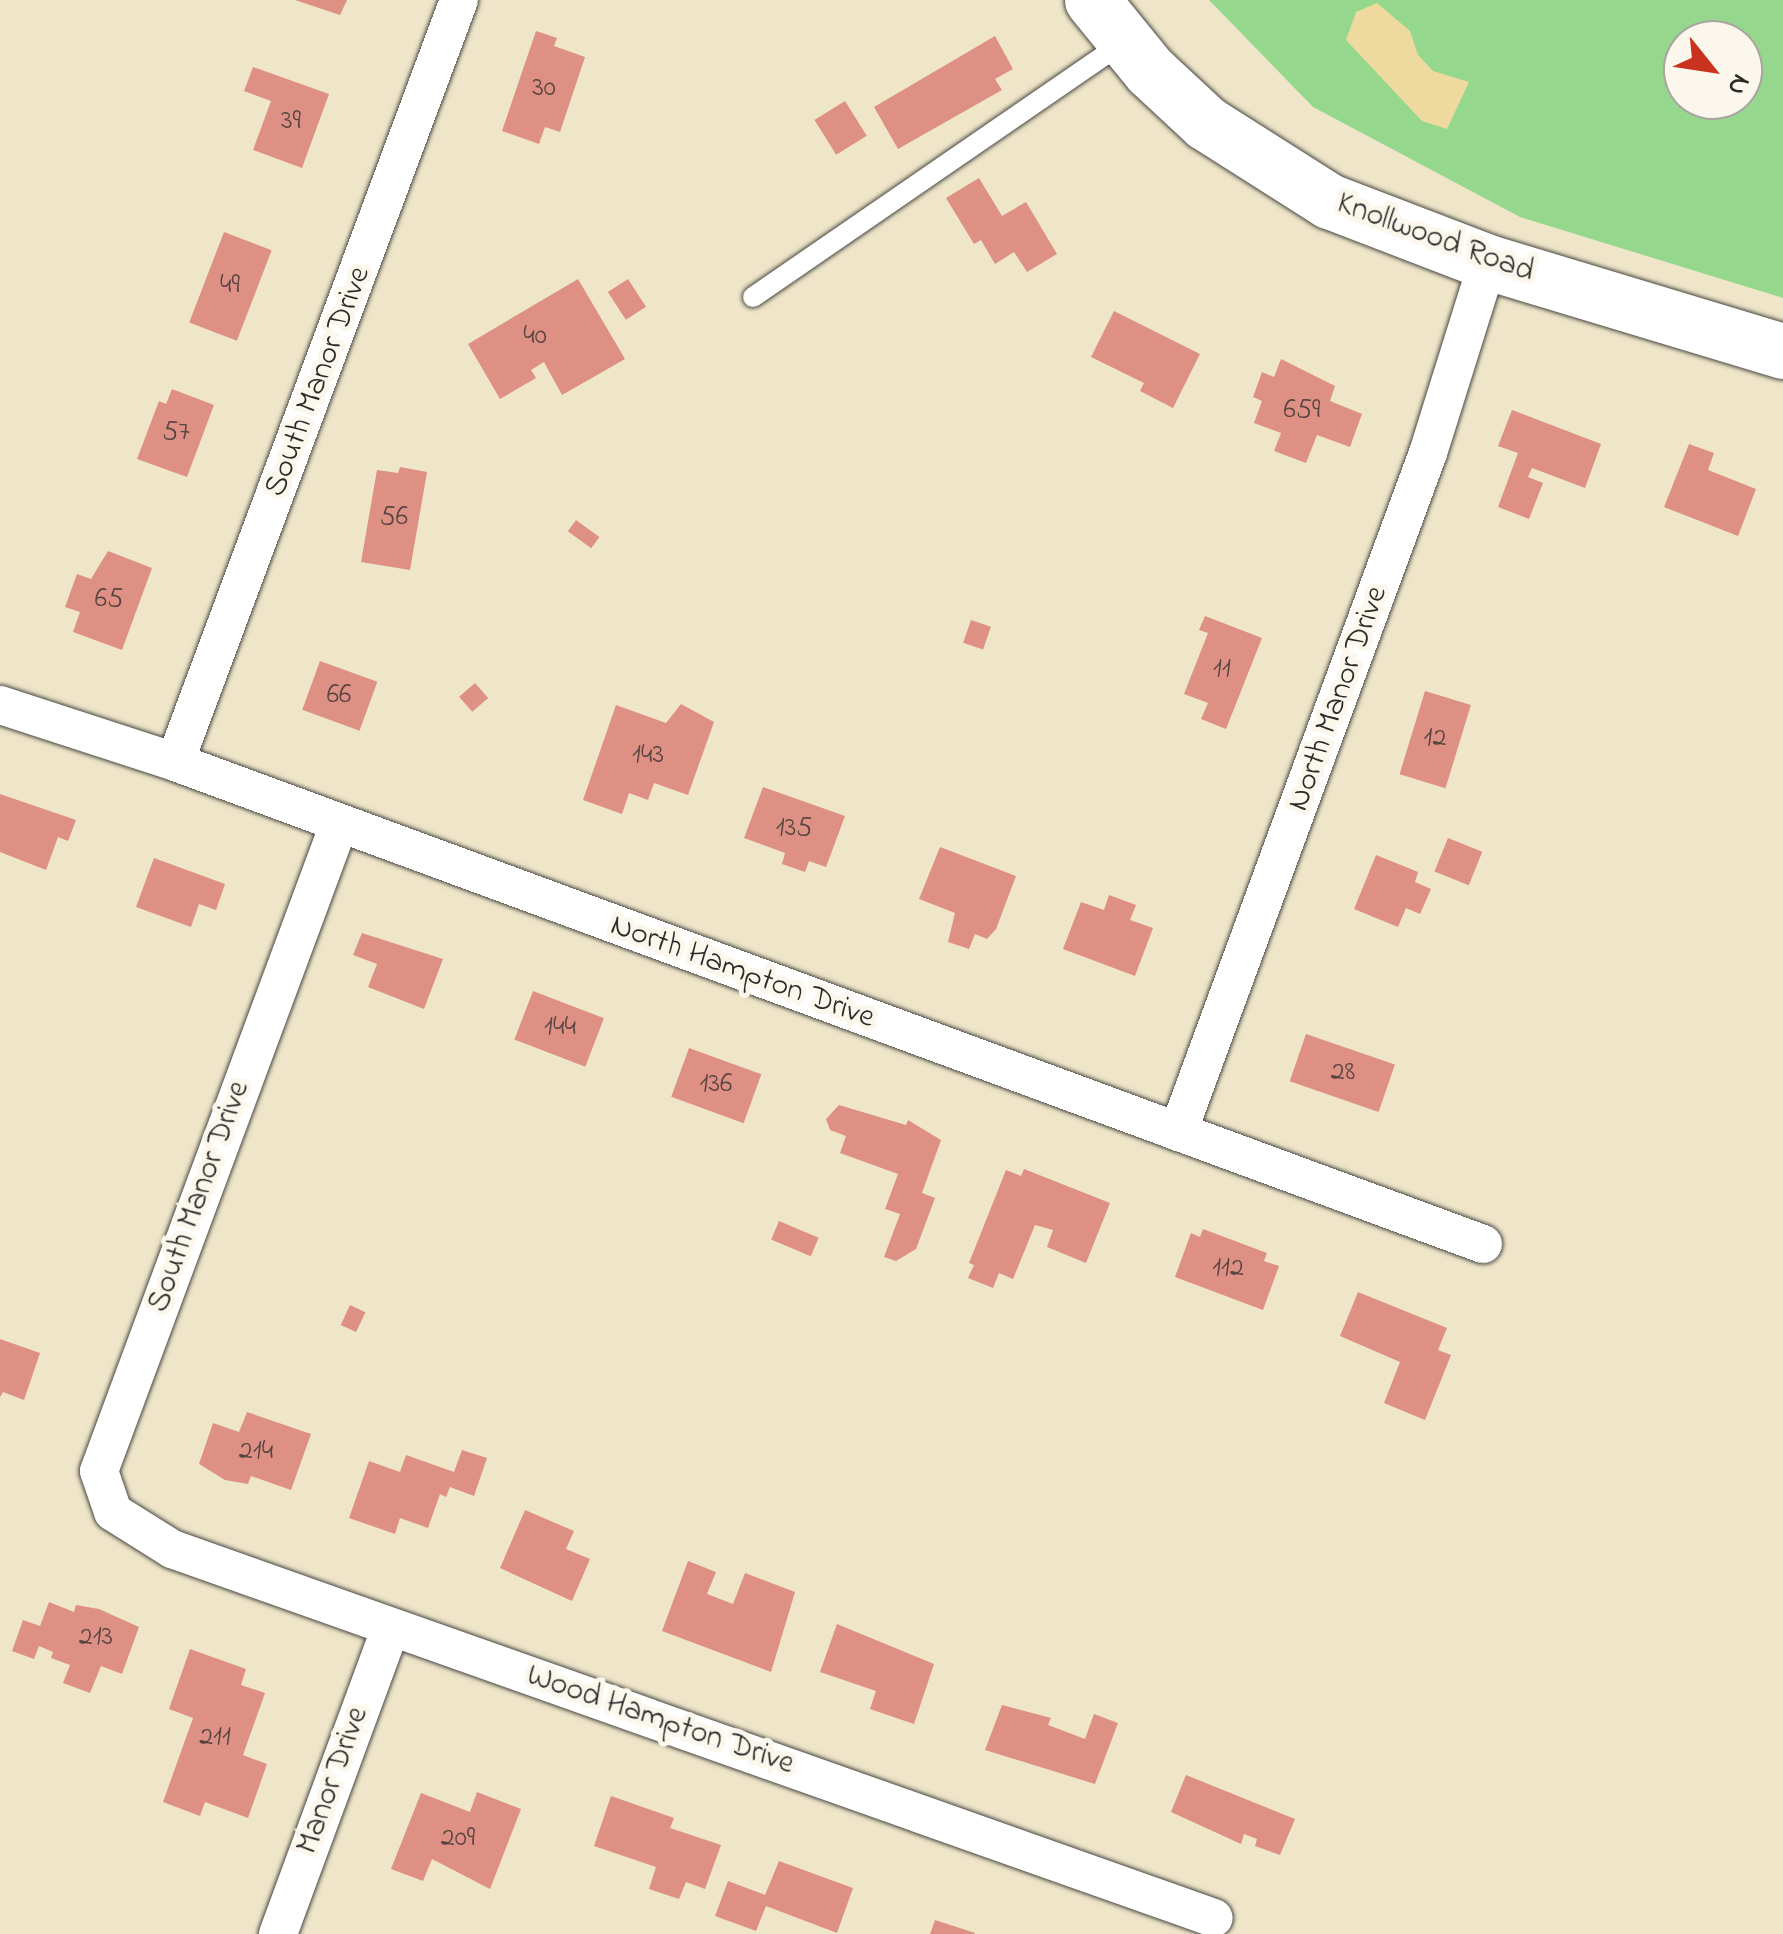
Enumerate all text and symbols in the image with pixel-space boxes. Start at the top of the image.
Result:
north arrow [1663,20,1763,120]
text: N [1715,66,1760,103]
house number: 30 [532,72,556,106]
house number: 39 [281,105,301,139]
street label: Knollwood Road [1331,186,1539,292]
street label: South Manor Drive [257,262,381,502]
house number: 49 [220,269,240,303]
house number: 40 [523,320,547,354]
house number: 659 [1284,394,1320,428]
house number: 57 [162,416,190,450]
house number: 56 [380,501,408,535]
street label: North Manor Drive [1281,582,1397,816]
house number: 65 [95,583,123,617]
house number: 11 [1213,653,1231,687]
house number: 66 [327,679,351,713]
house number: 12 [1424,722,1446,756]
house number: 143 [632,739,664,773]
house number: 135 [776,812,812,846]
street label: North Hampton Drive [605,907,879,1039]
house number: 144 [544,1011,576,1045]
house number: 28 [1331,1056,1355,1090]
house number: 136 [700,1068,732,1102]
street label: South Manor Drive [140,1076,260,1318]
house number: 112 [1212,1252,1244,1286]
house number: 214 [239,1435,273,1469]
house number: 213 [79,1621,113,1655]
street label: Wood Hampton Drive [521,1657,799,1785]
street label: Manor Drive [290,1702,378,1860]
house number: 211 [199,1721,231,1755]
house number: 209 [441,1822,475,1856]

